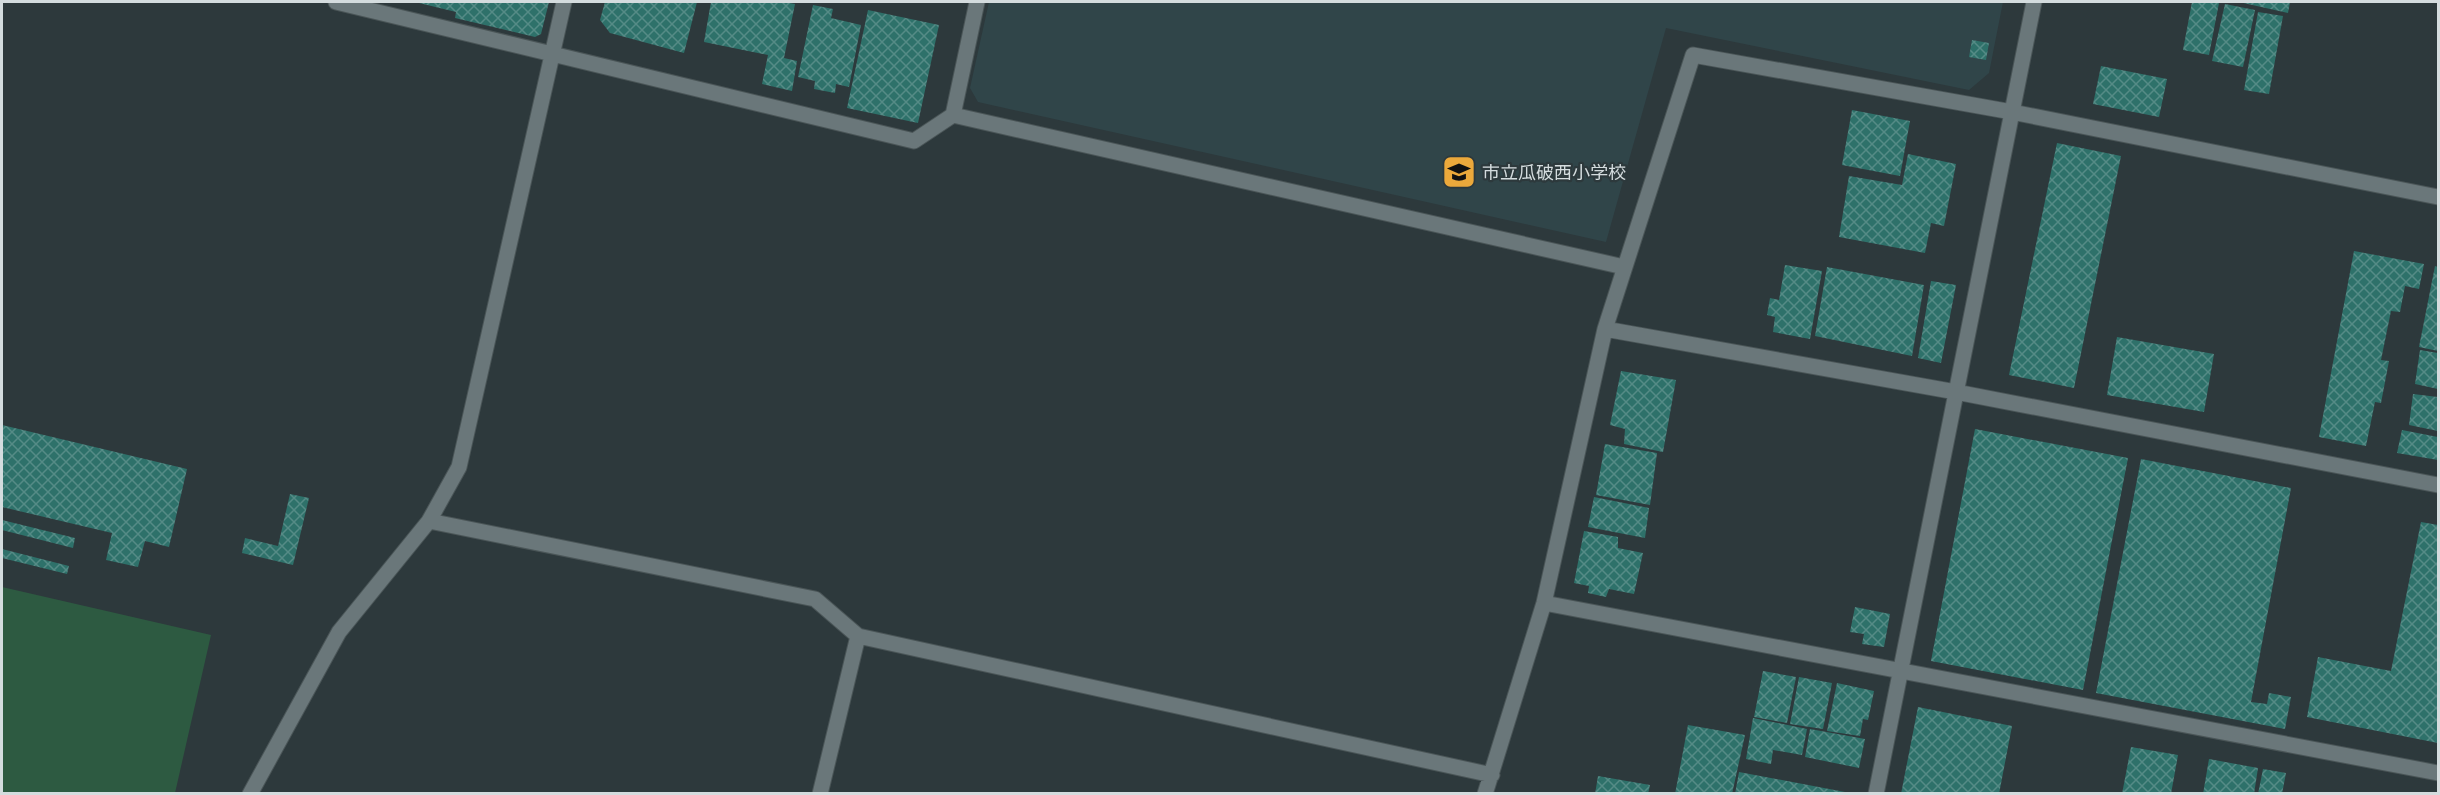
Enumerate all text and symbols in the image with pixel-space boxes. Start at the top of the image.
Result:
school or university icon: 市立瓜破西小学校 [1441,154,1477,190]
place label: 市立瓜破西小学校 [1482,161,1626,183]

